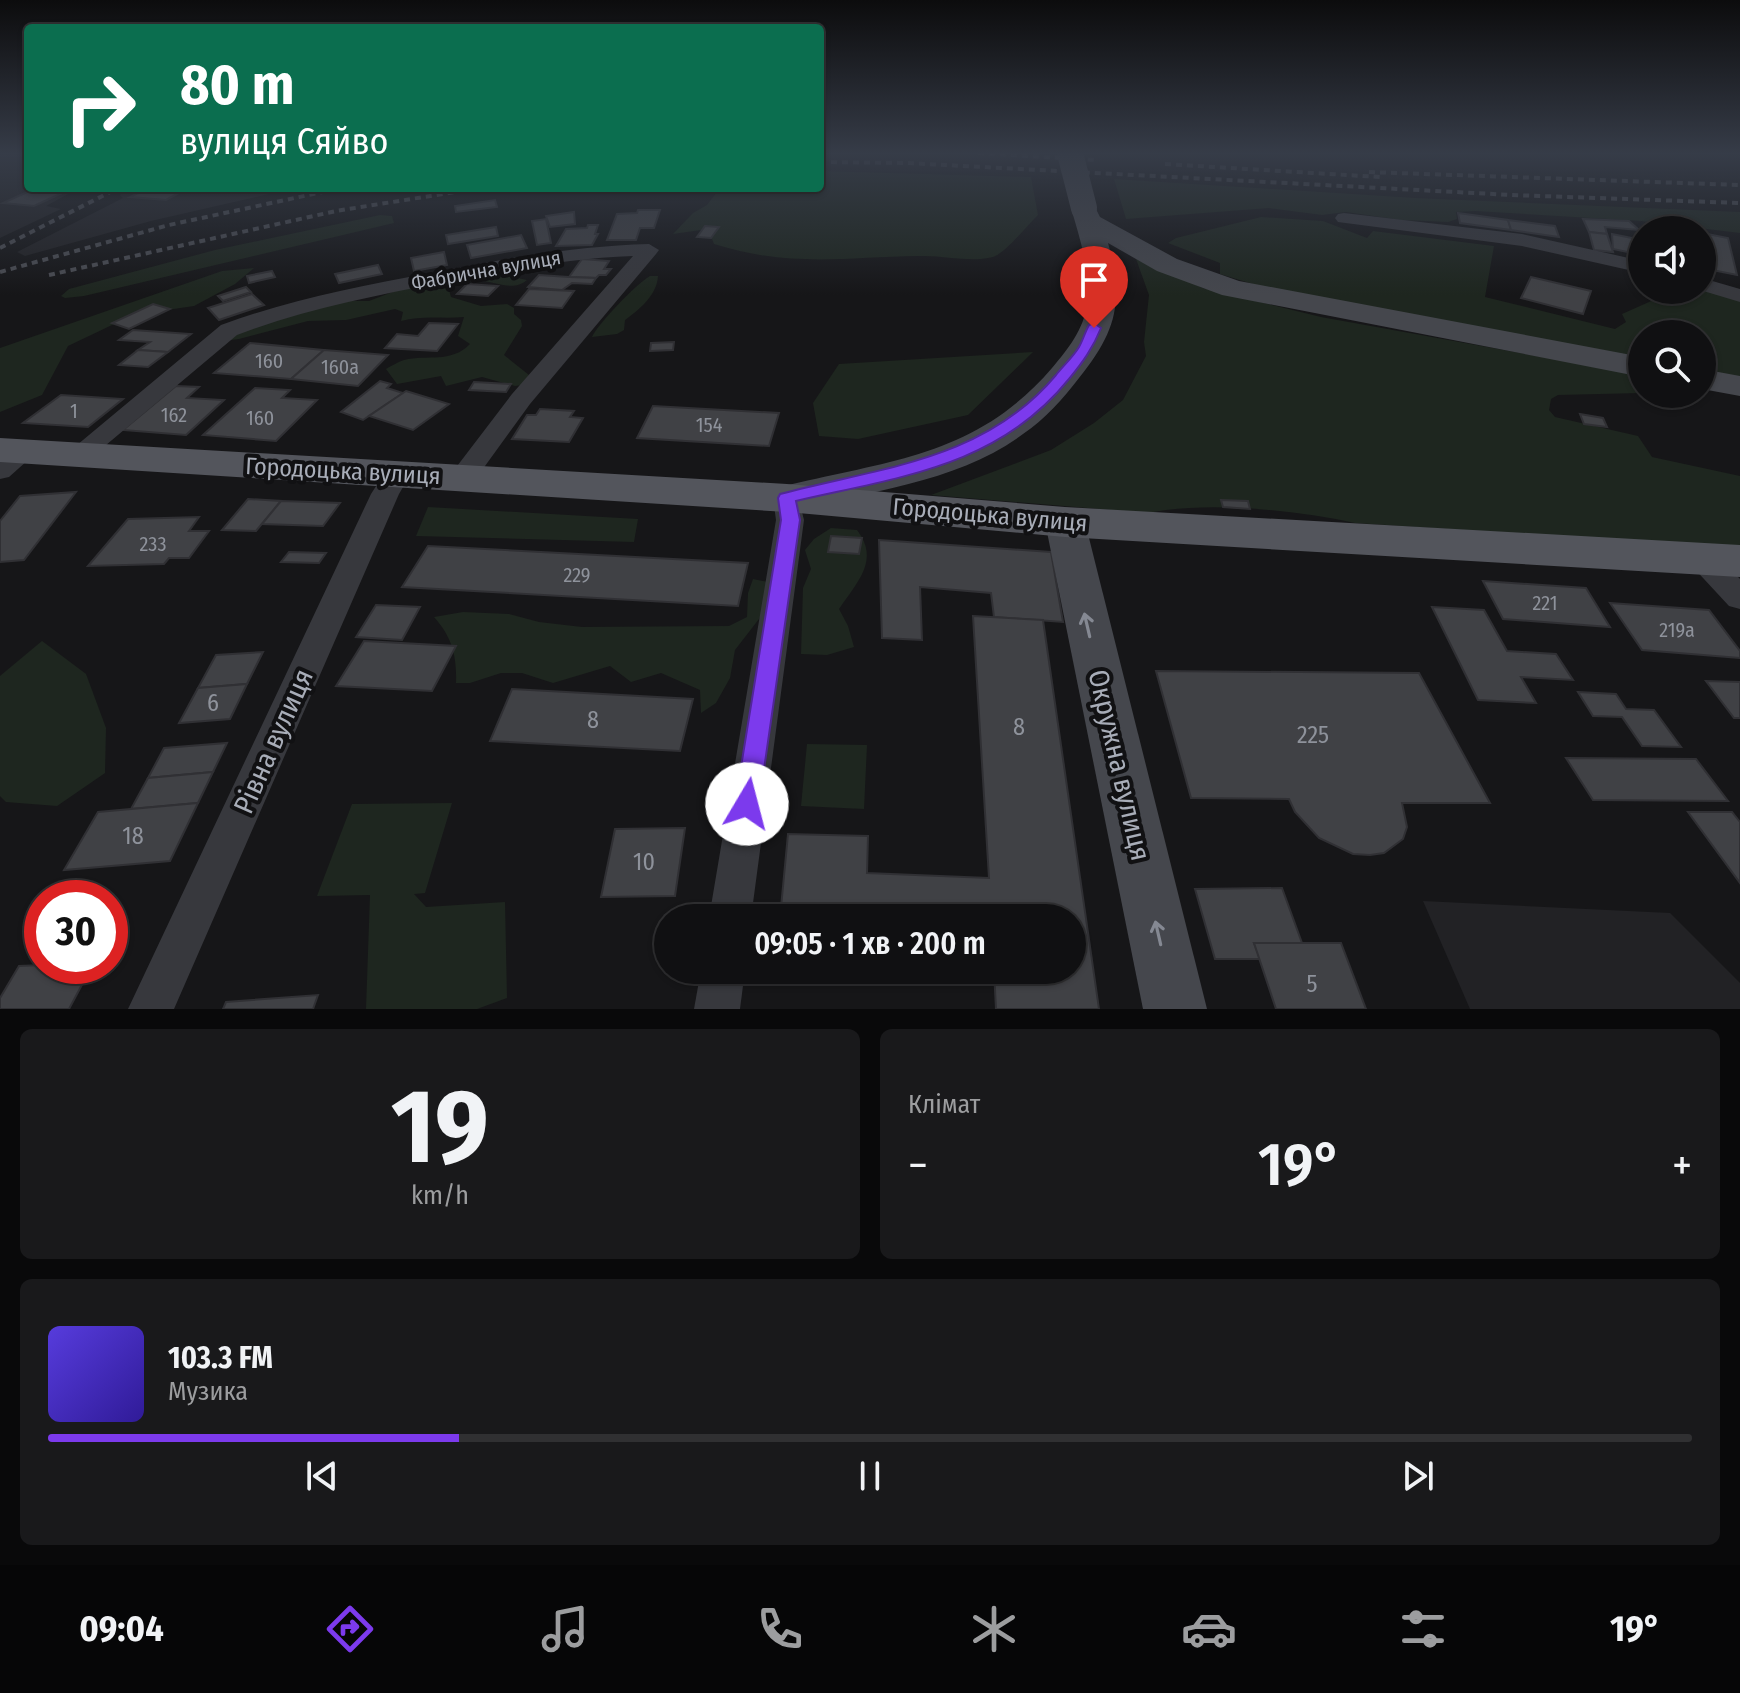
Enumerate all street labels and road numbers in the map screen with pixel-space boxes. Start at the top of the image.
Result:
street label: Фабрична вулиця [409,245,563,295]
street label: Городоцька вулиця [245,452,441,490]
street label: Городоцька вулиця [892,493,1088,537]
street label: Рівна вулиця [227,664,320,819]
street label: Окружна вулиця [1081,666,1158,864]

